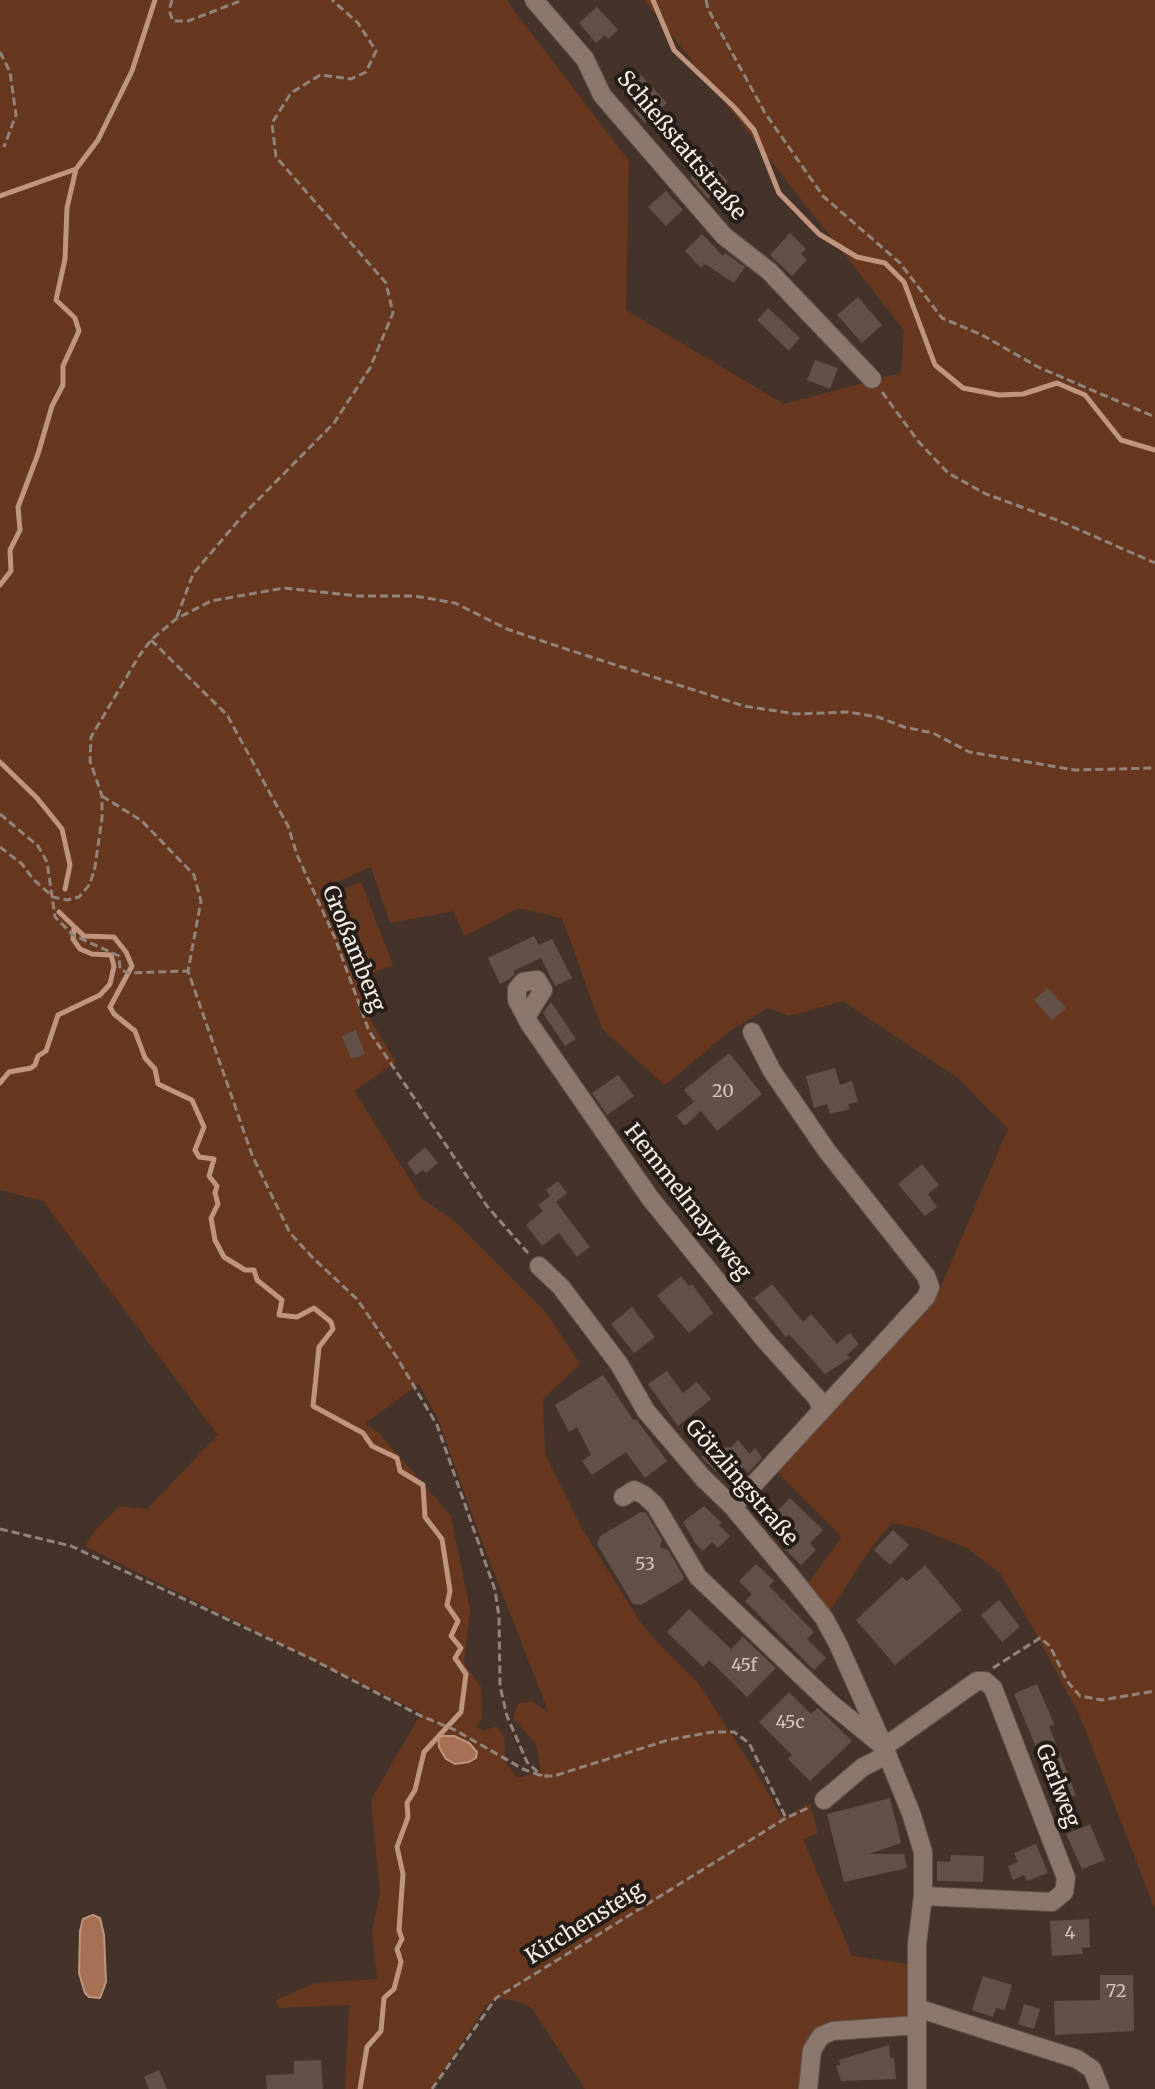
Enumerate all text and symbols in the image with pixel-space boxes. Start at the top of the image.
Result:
street label: Schießstattstraße [611,66,751,226]
street label: Großamberg [316,882,390,1016]
house number: 20 [712,1081,734,1103]
street label: Hemmelmayrweg [618,1119,756,1285]
street label: Götzlingstraße [679,1415,803,1551]
house number: 53 [635,1554,655,1576]
house number: 45f [731,1655,757,1677]
house number: 45c [775,1712,805,1734]
street label: Gerlweg [1029,1741,1085,1831]
street label: Kirchensteig [521,1877,649,1971]
house number: 4 [1064,1923,1076,1945]
house number: 72 [1106,1981,1126,2003]

